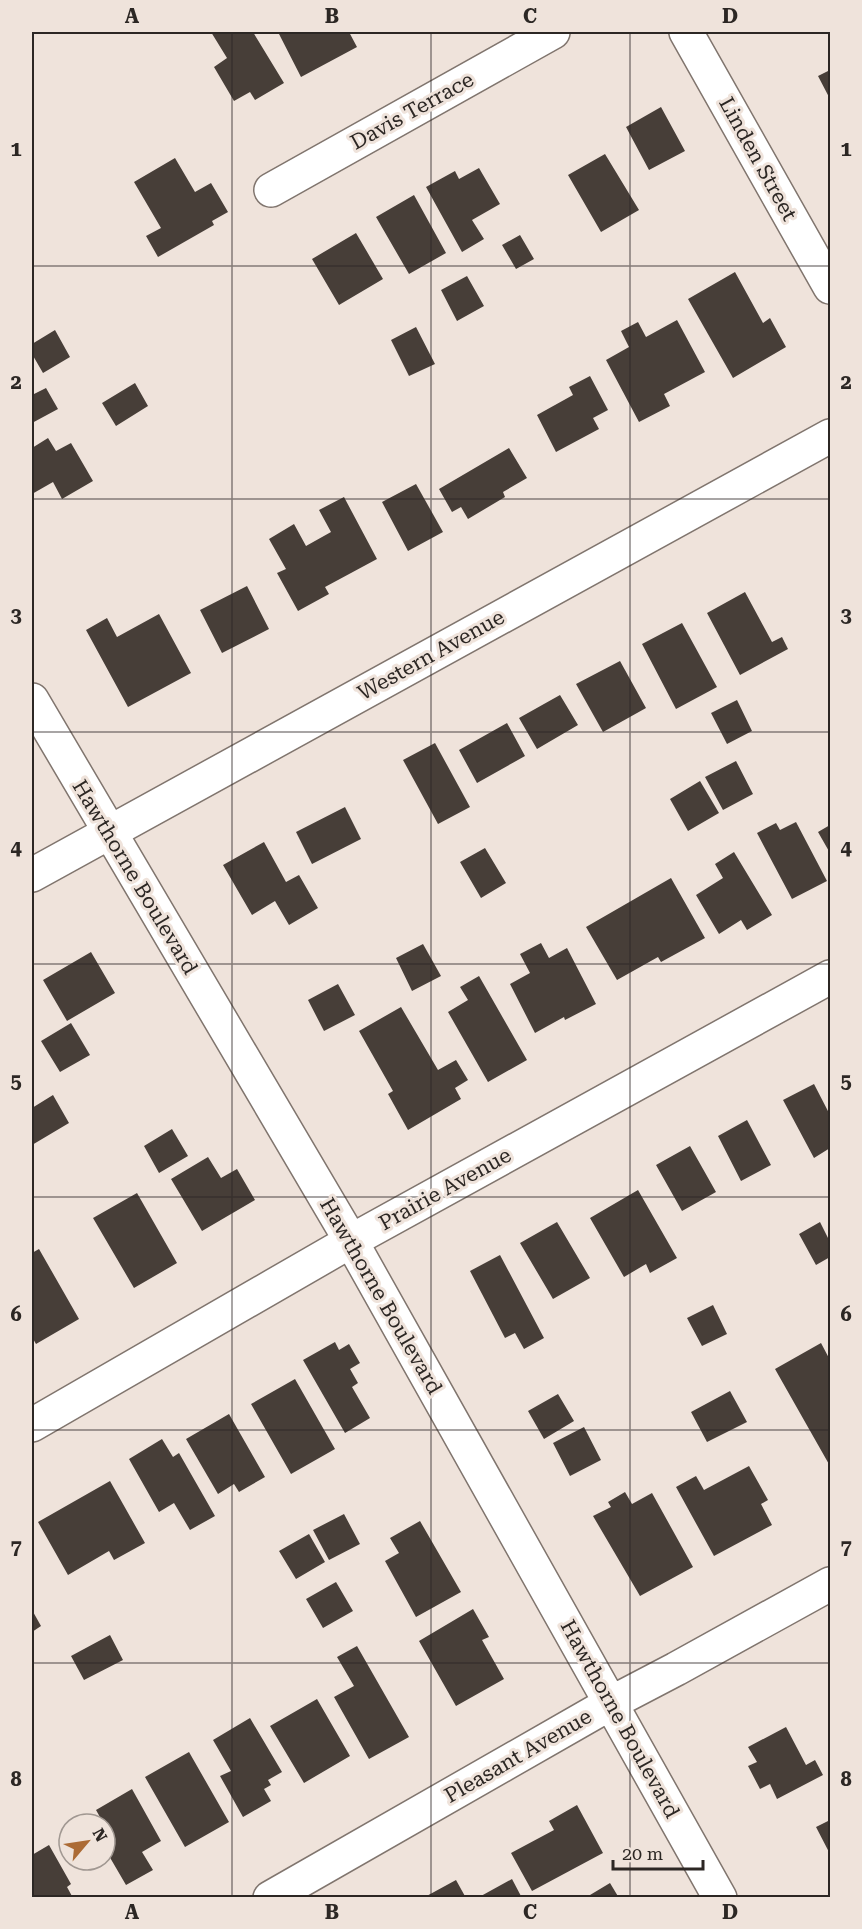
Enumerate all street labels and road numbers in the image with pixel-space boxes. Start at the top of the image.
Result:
street label: Davis Terrace [346,67,478,155]
street label: Linden Street [714,93,802,225]
street label: Western Avenue [354,605,508,705]
street label: Hawthorne Boulevard [67,775,203,979]
street label: Prairie Avenue [375,1143,515,1235]
street label: Hawthorne Boulevard [315,1194,447,1399]
street label: Hawthorne Boulevard [556,1616,685,1823]
street label: Pleasant Avenue [440,1704,596,1808]

